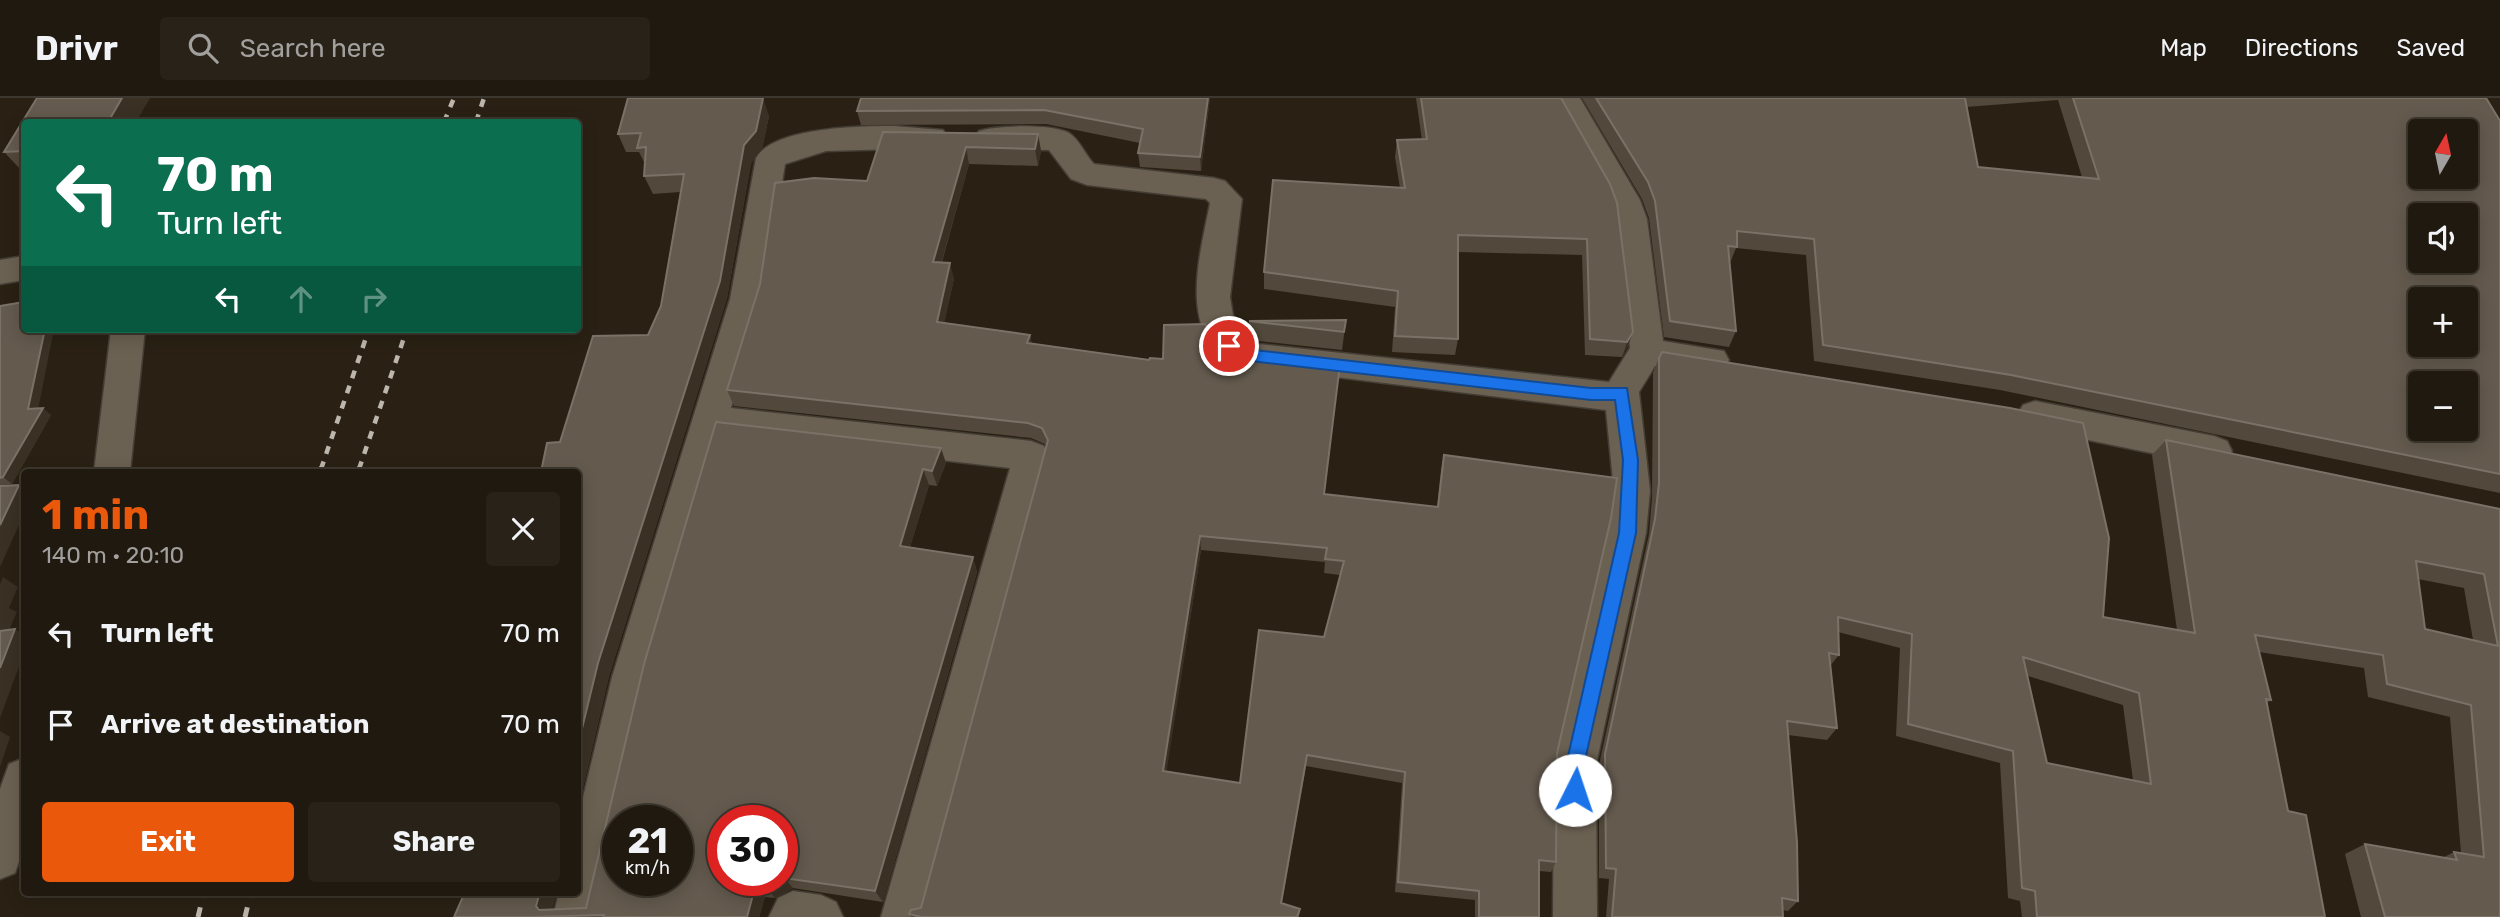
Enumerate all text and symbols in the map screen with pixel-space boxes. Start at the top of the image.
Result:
search box [160,17,650,80]
text: Drivr [35,29,118,68]
icon: search [184,29,222,67]
text: Search here [240,33,386,64]
text: Map [2160,34,2207,62]
text: Directions [2245,34,2358,62]
text: Saved [2396,34,2465,62]
north arrow [2408,119,2478,189]
map controls [2408,119,2478,441]
text: 70 m [157,145,274,203]
icon: left [42,147,133,238]
button: sound [2408,203,2478,273]
text: Turn left [157,204,282,242]
icon: left [209,280,247,318]
icon: ahead [282,280,320,318]
icon: right [355,280,393,318]
button: + [2408,287,2478,357]
pin [1199,316,1259,376]
icon: arrive [1210,327,1248,365]
button: − [2408,371,2478,441]
text: 1 min [42,490,149,540]
button: close [486,492,560,566]
text: 140 m · 20:10 [42,541,184,569]
icon: left [42,615,80,653]
text: Turn left [101,618,213,649]
text: 70 m [501,618,560,649]
icon: arrive [42,706,80,744]
text: Arrive at destination [101,709,369,740]
text: 70 m [501,709,560,740]
position arrow [1538,753,1612,827]
button: Exit [42,802,294,882]
button: Share [308,802,560,882]
speed limit sign: 30 [707,805,798,896]
text: 21 [627,820,668,862]
text: km/h [625,857,670,879]

